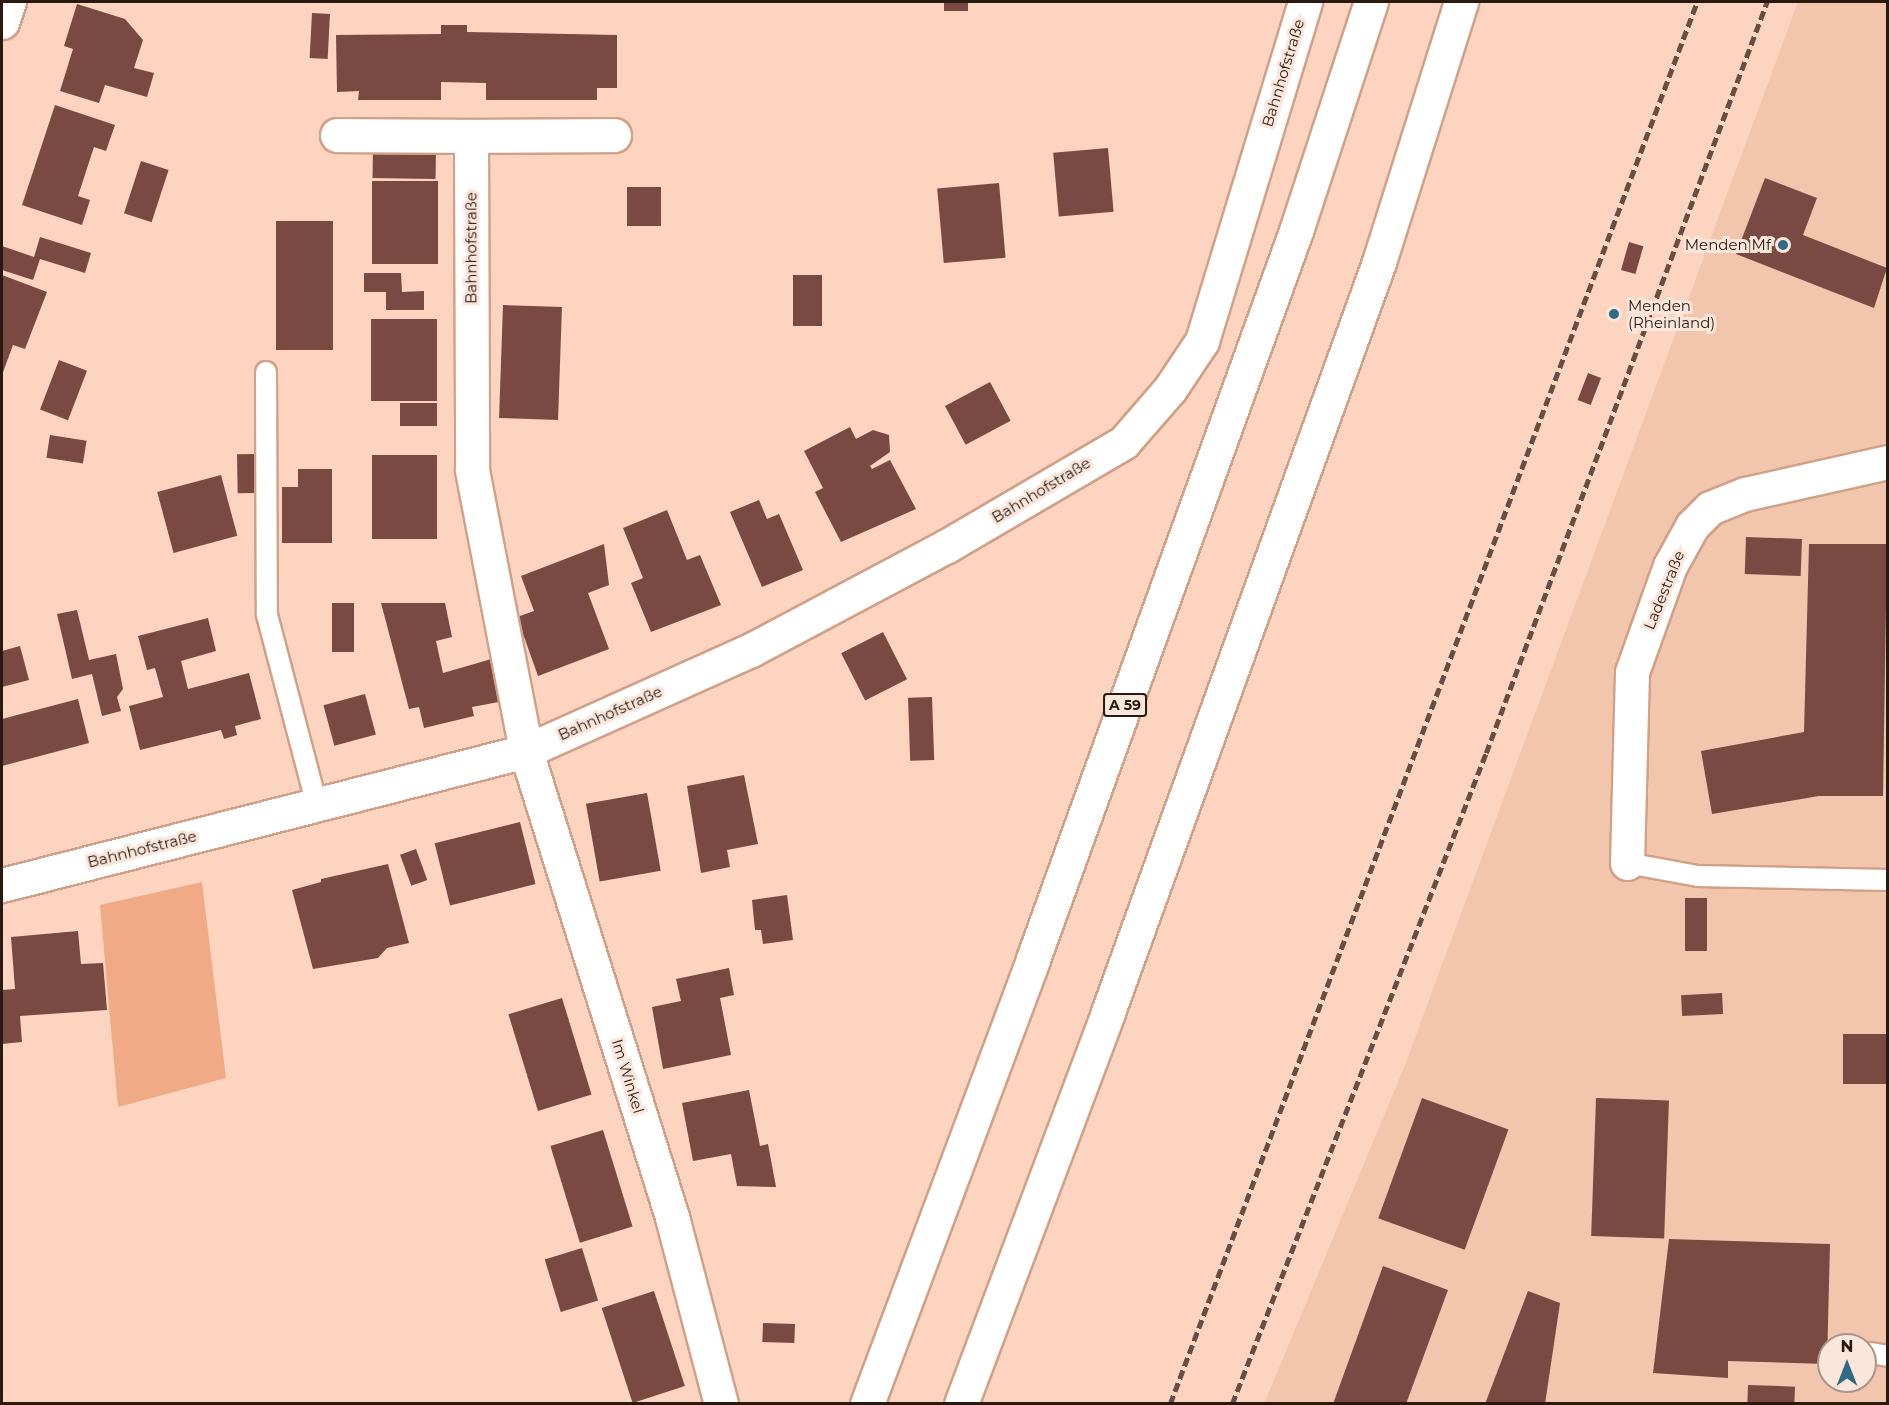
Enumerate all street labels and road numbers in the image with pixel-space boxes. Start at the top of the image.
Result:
street label: Bahnhofstraße [1258,17,1308,129]
street label: Bahnhofstraße [462,192,480,304]
street label: Bahnhofstraße [988,453,1094,527]
street label: Ladestraße [1640,548,1688,632]
street label: Bahnhofstraße [555,682,665,744]
road number: A 59 [1102,694,1148,716]
street label: Bahnhofstraße [86,827,198,871]
street label: Im Winkel [608,1037,648,1115]

